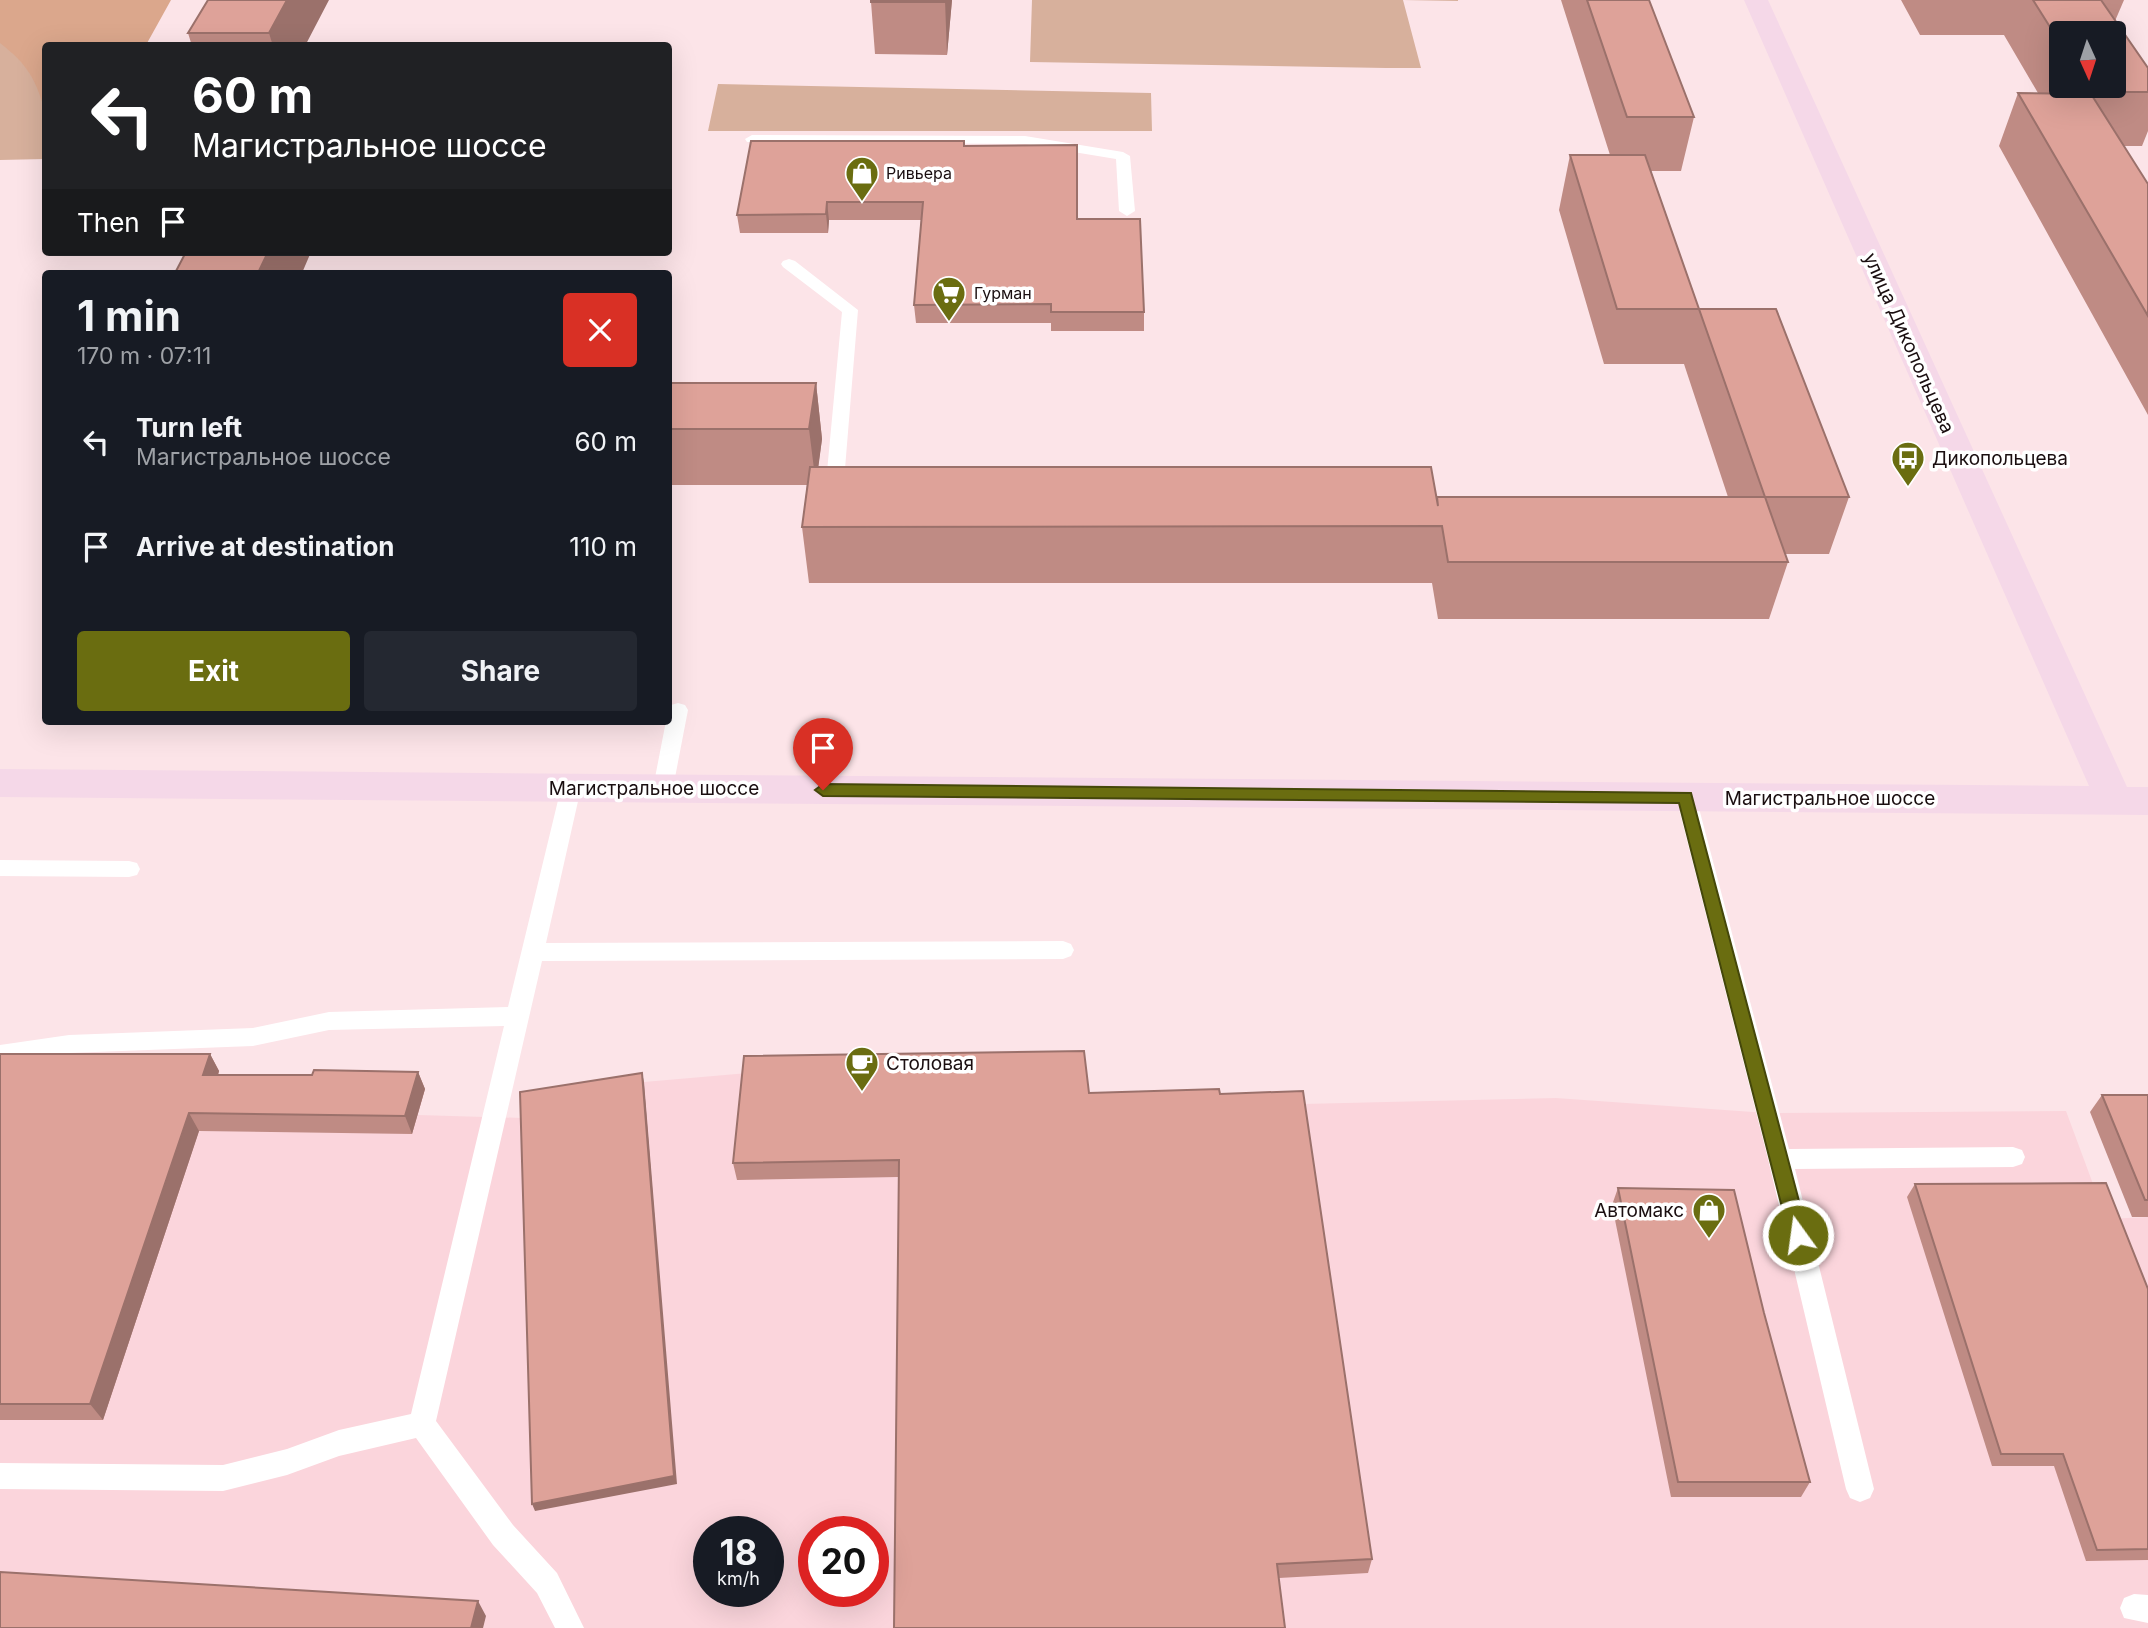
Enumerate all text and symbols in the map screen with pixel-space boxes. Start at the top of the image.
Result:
north arrow [2049,21,2126,98]
map controls [2049,21,2126,98]
text: 60 m [192,66,313,125]
icon: left [77,70,168,161]
text: Магистральное шоссе [192,126,547,165]
shop icon: Ривьера [843,154,881,203]
place label: Ривьера [886,163,952,183]
icon: arrive [154,203,192,241]
text: Then [77,207,140,238]
street label: улица Дикопольцева [1859,249,1959,437]
supermarket icon: Гурман [930,274,968,323]
place label: Гурман [974,283,1032,303]
text: 1 min [77,290,181,341]
button: close [563,293,637,367]
text: 170 m · 07:11 [77,342,211,370]
text: Turn left [136,412,242,443]
icon: left [77,423,115,461]
text: 60 m [574,426,637,457]
bus stop icon: Дикопольцева [1889,439,1927,488]
text: Магистральное шоссе [136,443,391,471]
place label: Дикопольцева [1932,447,2068,470]
icon: arrive [77,528,115,566]
text: Arrive at destination [136,531,395,562]
text: 110 m [569,531,637,562]
button: Exit [77,631,350,711]
button: Share [364,631,637,711]
pin [793,718,853,790]
icon: arrive [804,729,842,767]
street label: Магистральное шоссе [549,777,759,800]
street label: Магистральное шоссе [1725,787,1935,810]
cafe icon: Столовая [843,1044,881,1093]
place label: Столовая [886,1052,974,1075]
shop icon: Автомакс [1690,1191,1728,1240]
position arrow [1761,1198,1835,1272]
place label: Автомакс [1594,1199,1684,1222]
speed limit sign: 20 [798,1516,889,1607]
text: 18 [720,1531,757,1573]
text: km/h [717,1568,760,1589]

